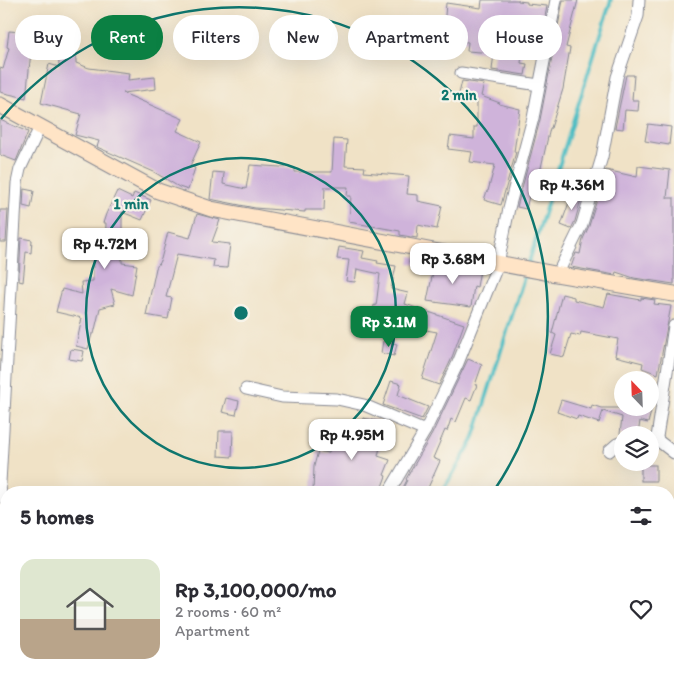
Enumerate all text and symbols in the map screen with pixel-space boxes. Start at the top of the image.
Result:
chip: Buy [15,15,81,60]
chip: Rent [91,15,163,60]
chip: Filters [173,15,259,60]
chip: New [269,15,338,60]
chip: Apartment [348,15,468,60]
chip: House [478,15,562,60]
text: 2 min [441,86,478,104]
pin: Rp 4.36M [520,168,624,211]
text: Rp 4.36M [539,175,605,194]
text: 1 min [114,195,149,213]
pin: Rp 4.72M [53,228,157,270]
text: Rp 4.72M [73,234,137,253]
pin: Rp 3.68M [401,242,505,285]
text: Rp 3.68M [421,249,485,268]
centre of rings [232,304,250,322]
pin: Rp 3.1M [343,306,435,348]
text: Rp 3.1M [362,312,416,331]
north arrow [614,371,659,416]
map controls [614,371,659,471]
pin: Rp 4.95M [300,418,404,461]
text: Rp 4.95M [320,425,384,444]
button: layers [614,426,659,471]
icon: filters [627,502,655,530]
text: 5 homes [20,504,94,529]
text: Rp 3,100,000/mo [175,577,337,602]
icon: home [60,579,120,639]
icon: heart [627,595,655,623]
text: 2 rooms · 60 m² [175,602,281,621]
text: Apartment [175,621,250,640]

